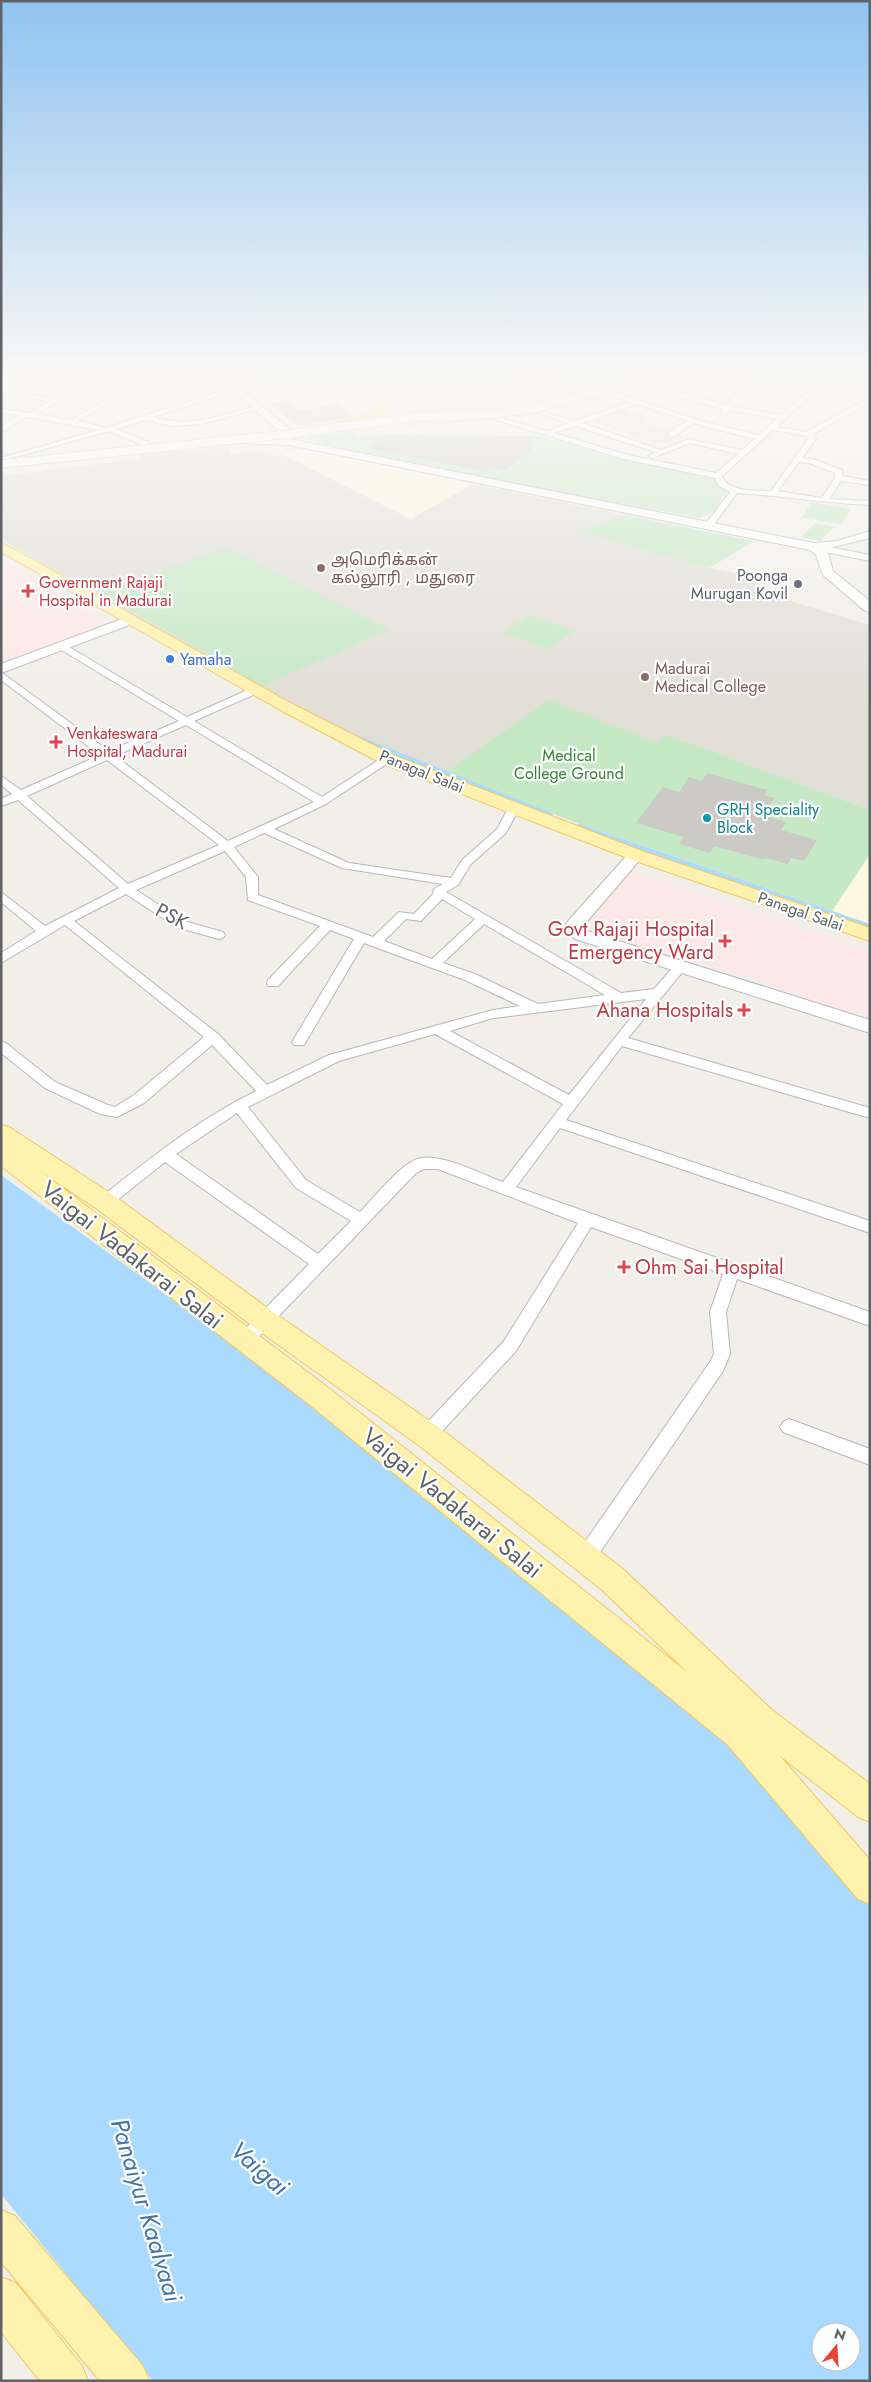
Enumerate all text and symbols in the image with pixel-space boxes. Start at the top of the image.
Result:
place label: அமெரிக்கன் கல்லூரி , மதுரை [331,548,475,589]
marker: அமெரிக்கன் கல்லூரி , மதுரை [315,562,327,574]
place label: Poonga Murugan Kovil [691,564,788,605]
place label: Government Rajaji Hospital in Madurai [39,571,172,612]
marker: Poonga Murugan Kovil [792,578,804,590]
marker: Government Rajaji Hospital in Madurai [21,584,35,598]
place label: Yamaha [180,648,231,671]
marker: Yamaha [164,653,176,665]
place label: Madurai Medical College [655,657,766,698]
marker: Madurai Medical College [639,671,651,683]
place label: Venkateswara Hospital, Madurai [67,722,187,763]
marker: Venkateswara Hospital, Madurai [49,735,63,749]
street label: Panagal Salai [376,744,468,799]
park label: Medical College Ground [514,744,624,785]
place label: GRH Speciality Block [717,798,820,839]
marker: GRH Speciality Block [701,812,713,824]
street label: Panagal Salai [755,886,847,937]
street label: PSK [150,896,194,937]
place label: Govt Rajaji Hospital Emergency Ward [548,915,714,967]
marker: Govt Rajaji Hospital Emergency Ward [718,934,732,948]
place label: Ahana Hospitals [597,996,733,1025]
marker: Ahana Hospitals [737,1003,751,1017]
street label: Vaigai Vadakarai Salai [34,1172,231,1337]
place label: Ohm Sai Hospital [635,1253,784,1282]
marker: Ohm Sai Hospital [617,1260,631,1274]
street label: Vaigai Vadakarai Salai [354,1419,550,1587]
water label: Panaiyur Kaalvaai [102,2114,192,2307]
water label: Vaigai [223,2132,298,2204]
north arrow [811,2322,861,2372]
text: N [832,2323,848,2346]

